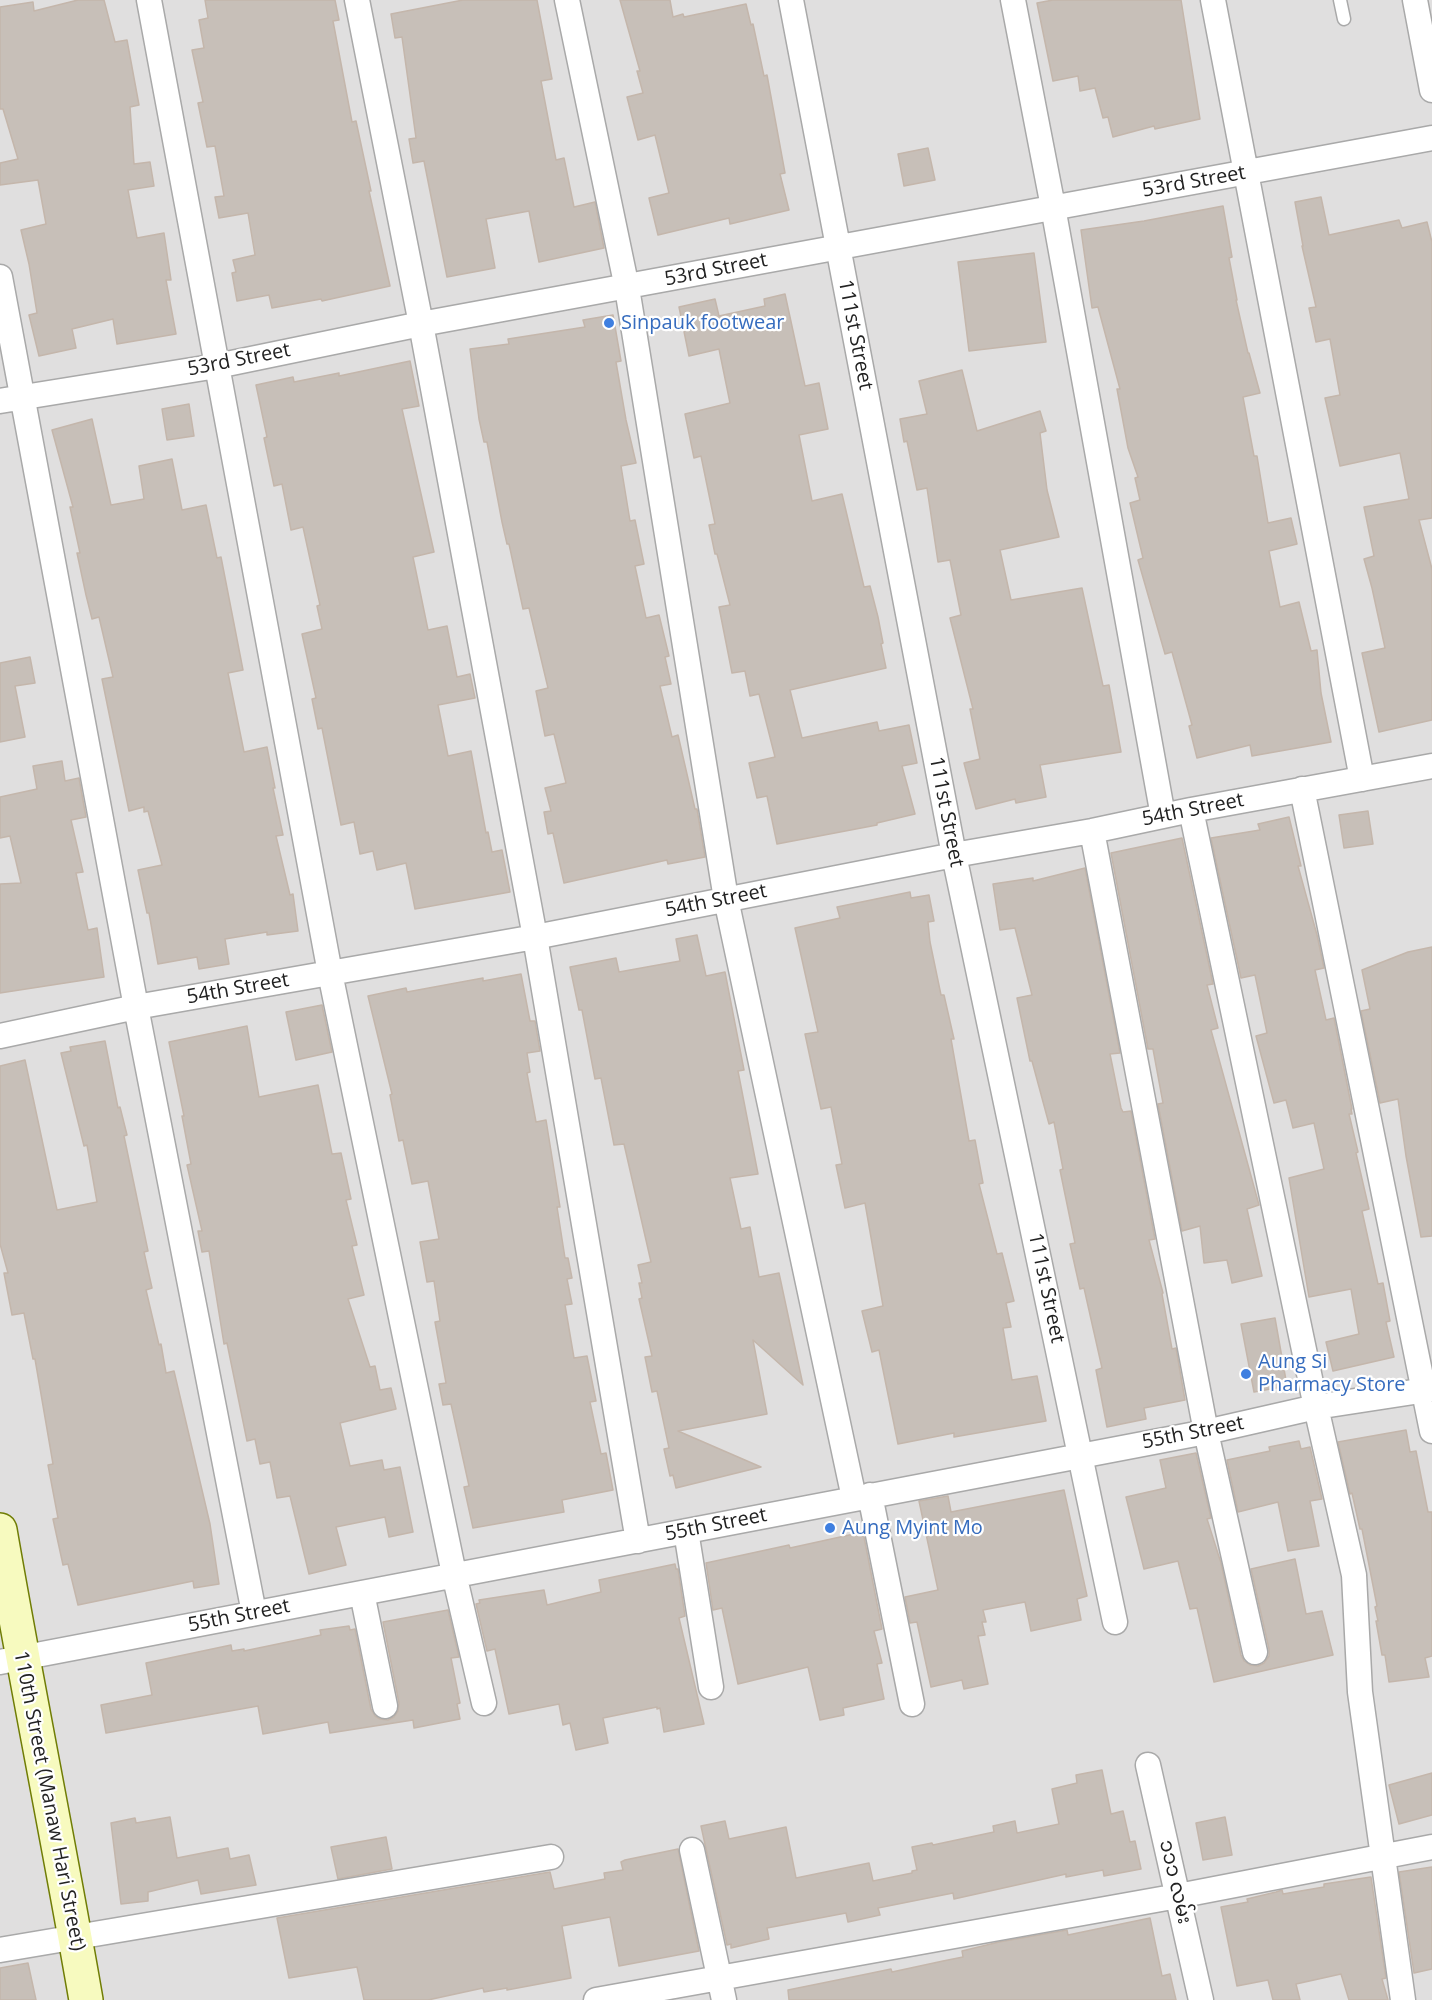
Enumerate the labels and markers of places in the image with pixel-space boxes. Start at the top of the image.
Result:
place label: Sinpauk footwear [621,311,785,335]
marker: Sinpauk footwear [602,316,616,330]
place label: Aung Si Pharmacy Store [1258,1350,1406,1397]
marker: Aung Si Pharmacy Store [1239,1367,1253,1381]
place label: Aung Myint Mo [842,1516,983,1540]
marker: Aung Myint Mo [823,1521,837,1535]

